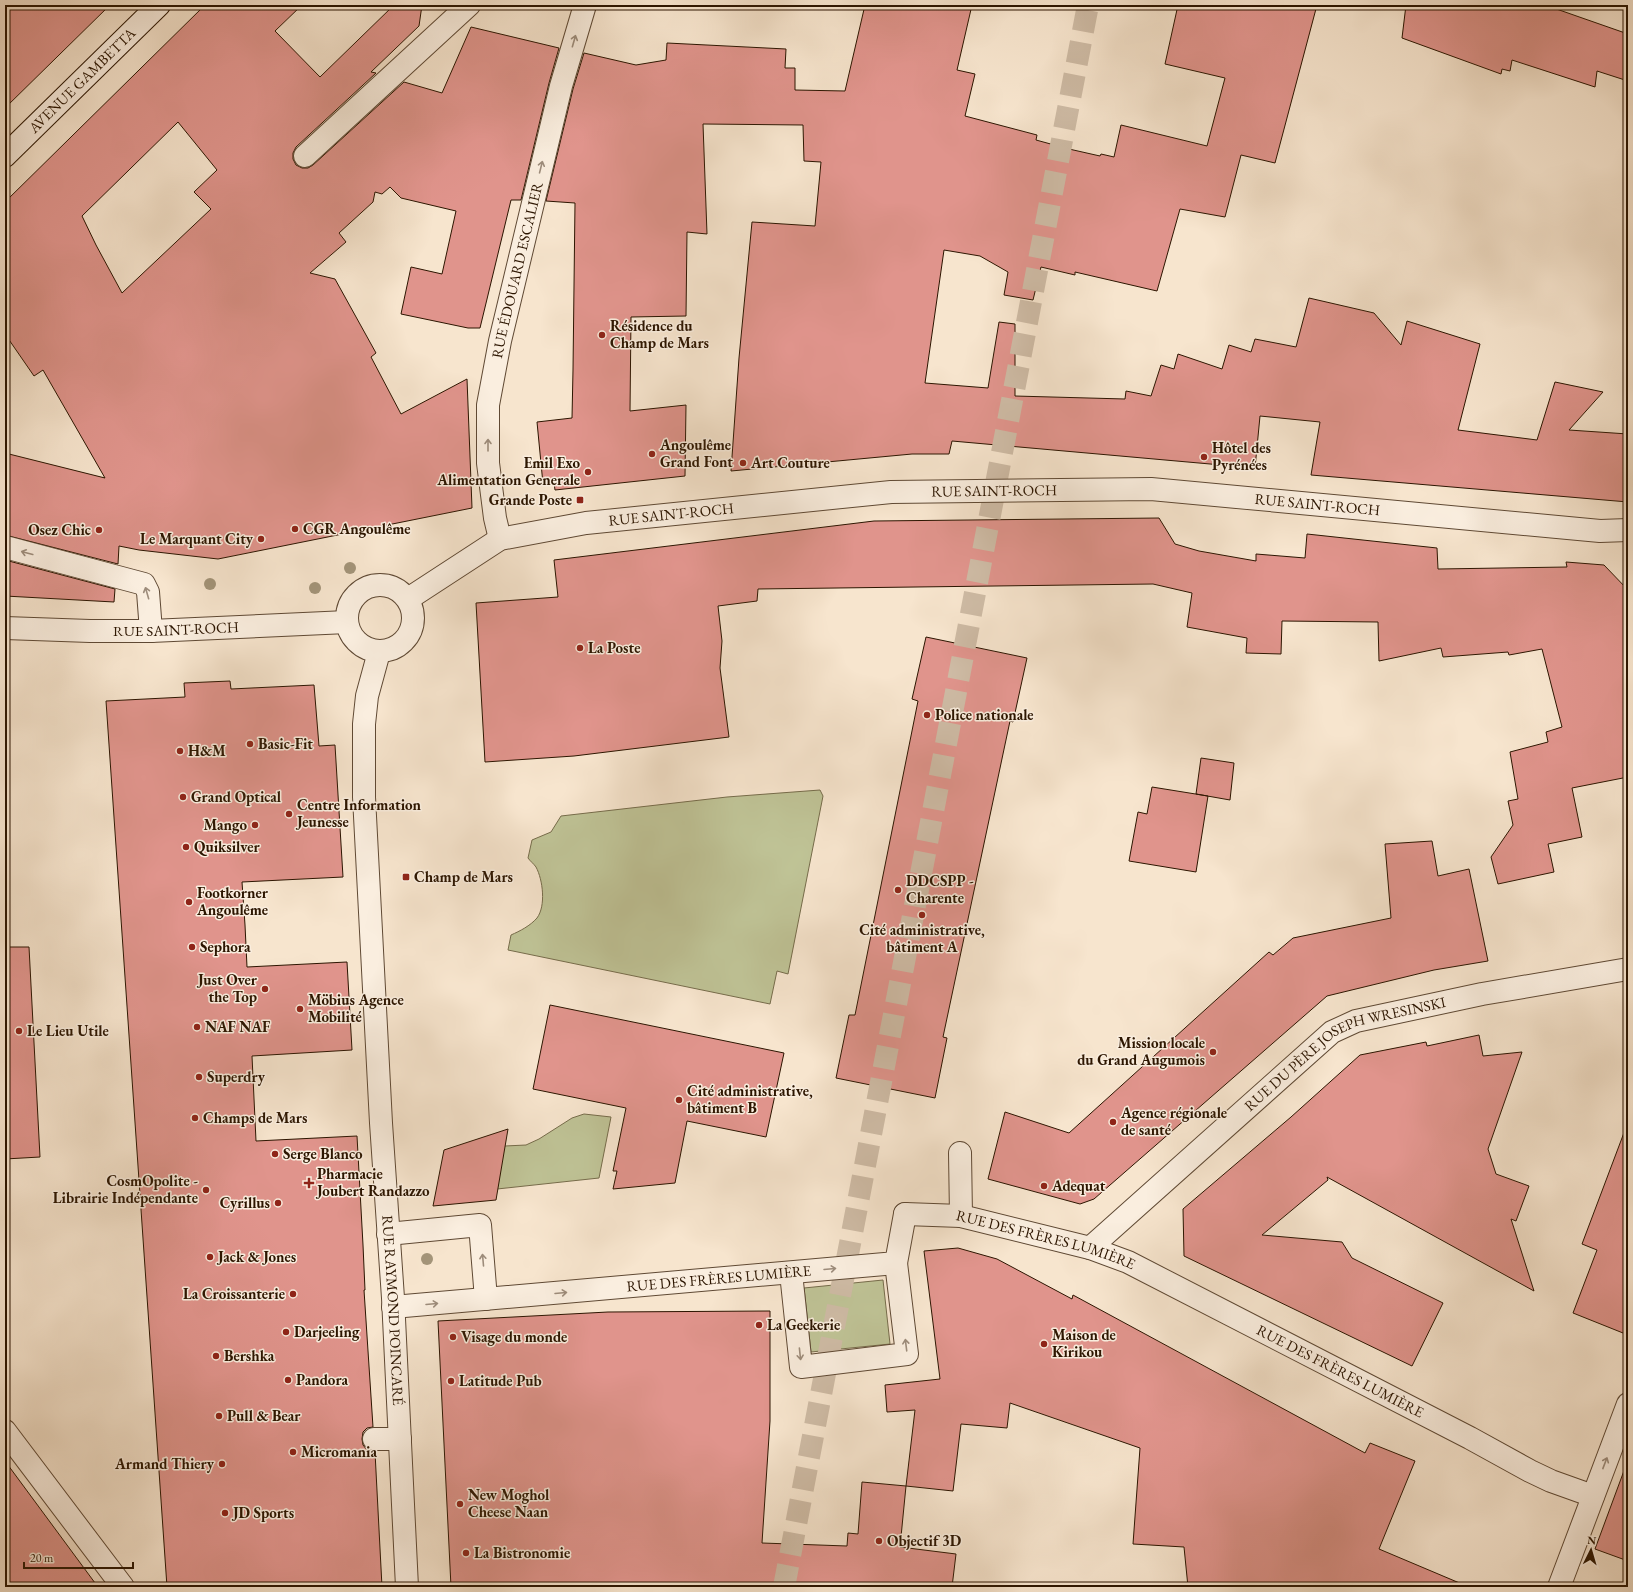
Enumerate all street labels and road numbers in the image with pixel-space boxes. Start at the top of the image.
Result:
street label: AVENUE GAMBETTA [23,23,140,137]
street label: RUE ÉDOUARD ESCALIER [487,180,547,360]
street label: RUE SAINT-ROCH [931,480,1057,501]
street label: RUE SAINT-ROCH [1254,489,1381,519]
street label: RUE SAINT-ROCH [608,498,735,530]
street label: RUE SAINT-ROCH [113,617,239,640]
street label: RUE DU PÈRE JOSEPH WRESINSKI [1240,992,1447,1115]
street label: RUE DES FRÈRES LUMIÈRE [954,1205,1139,1274]
street label: RUE RAYMOND POINCARÉ [378,1215,408,1407]
street label: RUE DES FRÈRES LUMIÈRE [626,1260,812,1296]
street label: RUE DES FRÈRES LUMIÈRE [1254,1320,1427,1422]

